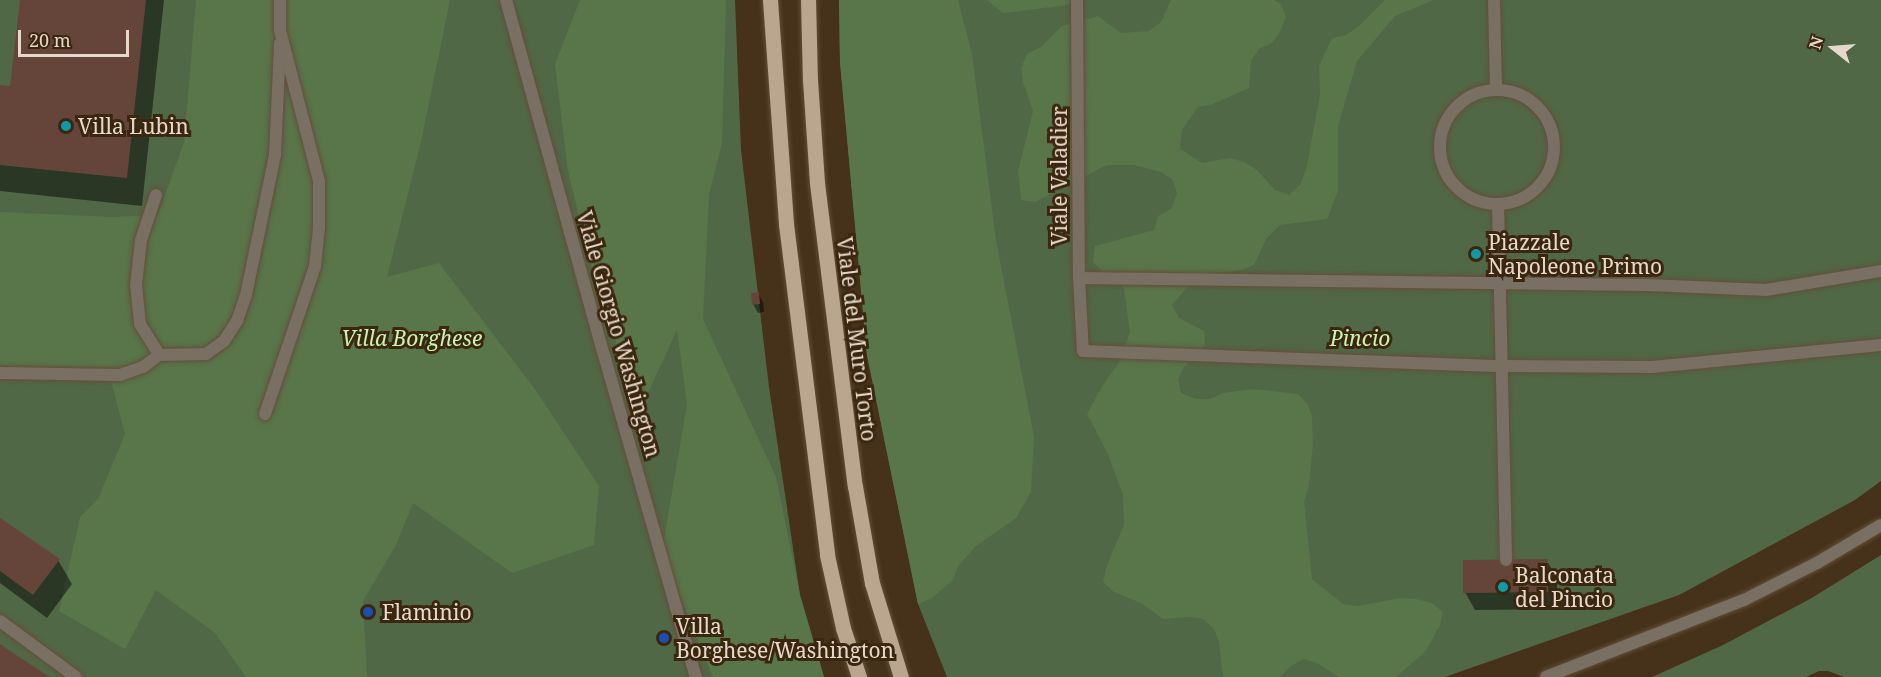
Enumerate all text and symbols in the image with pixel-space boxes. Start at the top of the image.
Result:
scale bar [21,18,132,56]
north arrow [1803,18,1863,78]
text: 20 m [29,28,71,52]
text: N [1803,33,1828,52]
street label: Viale Valadier [1046,106,1072,246]
place label: Villa Lubin [78,113,189,139]
marker: Villa Lubin [59,119,73,133]
street label: Viale Giorgio Washington [572,208,666,460]
place label: Piazzale Napoleone Primo [1488,229,1662,279]
street label: Viale del Muro Torto [832,235,882,443]
marker: Piazzale Napoleone Primo [1469,247,1483,261]
park label: Villa Borghese [342,325,482,351]
park label: Pincio [1330,325,1390,351]
place label: Balconata del Pincio [1515,562,1614,612]
marker: Balconata del Pincio [1496,580,1510,594]
place label: Flaminio [382,599,472,625]
marker: Flaminio [359,603,377,621]
place label: Villa Borghese/Washington [676,613,894,663]
marker: Villa Borghese/Washington [657,631,671,645]

